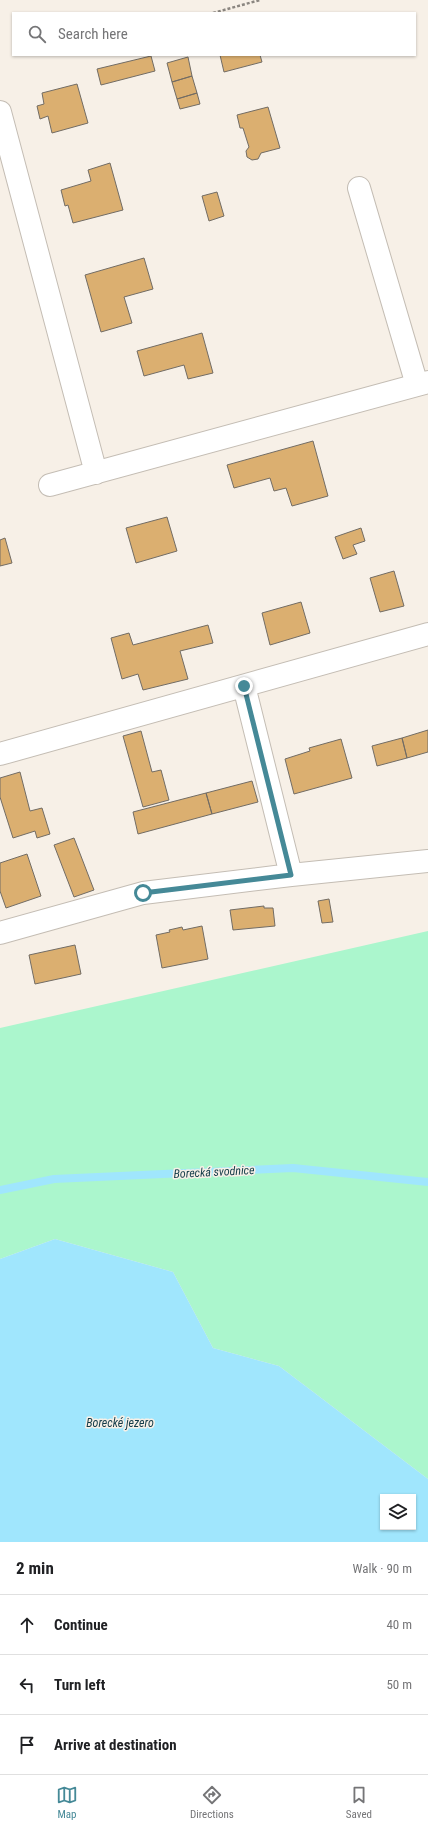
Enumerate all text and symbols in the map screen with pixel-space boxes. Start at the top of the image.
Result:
search box [12,12,416,56]
icon: search [26,23,48,45]
text: Search here [58,25,128,43]
route end [235,677,253,695]
route start [134,884,152,902]
water label: Borecká svodnice [173,1163,255,1181]
water label: Borecké jezero [86,1416,154,1430]
map controls [380,1494,416,1530]
button: layers [380,1494,416,1530]
text: 2 min [16,1558,54,1578]
text: Walk · 90 m [352,1561,412,1576]
icon: ahead [16,1614,38,1636]
text: Continue [54,1616,108,1634]
text: 40 m [386,1617,412,1632]
icon: left [16,1674,38,1696]
text: Turn left [54,1676,105,1694]
text: 50 m [386,1677,412,1692]
icon: arrive [16,1734,38,1756]
text: Arrive at destination [54,1736,177,1754]
tab: Map [56,1784,78,1821]
tab: Directions [190,1784,234,1821]
tab: Saved [346,1784,372,1821]

